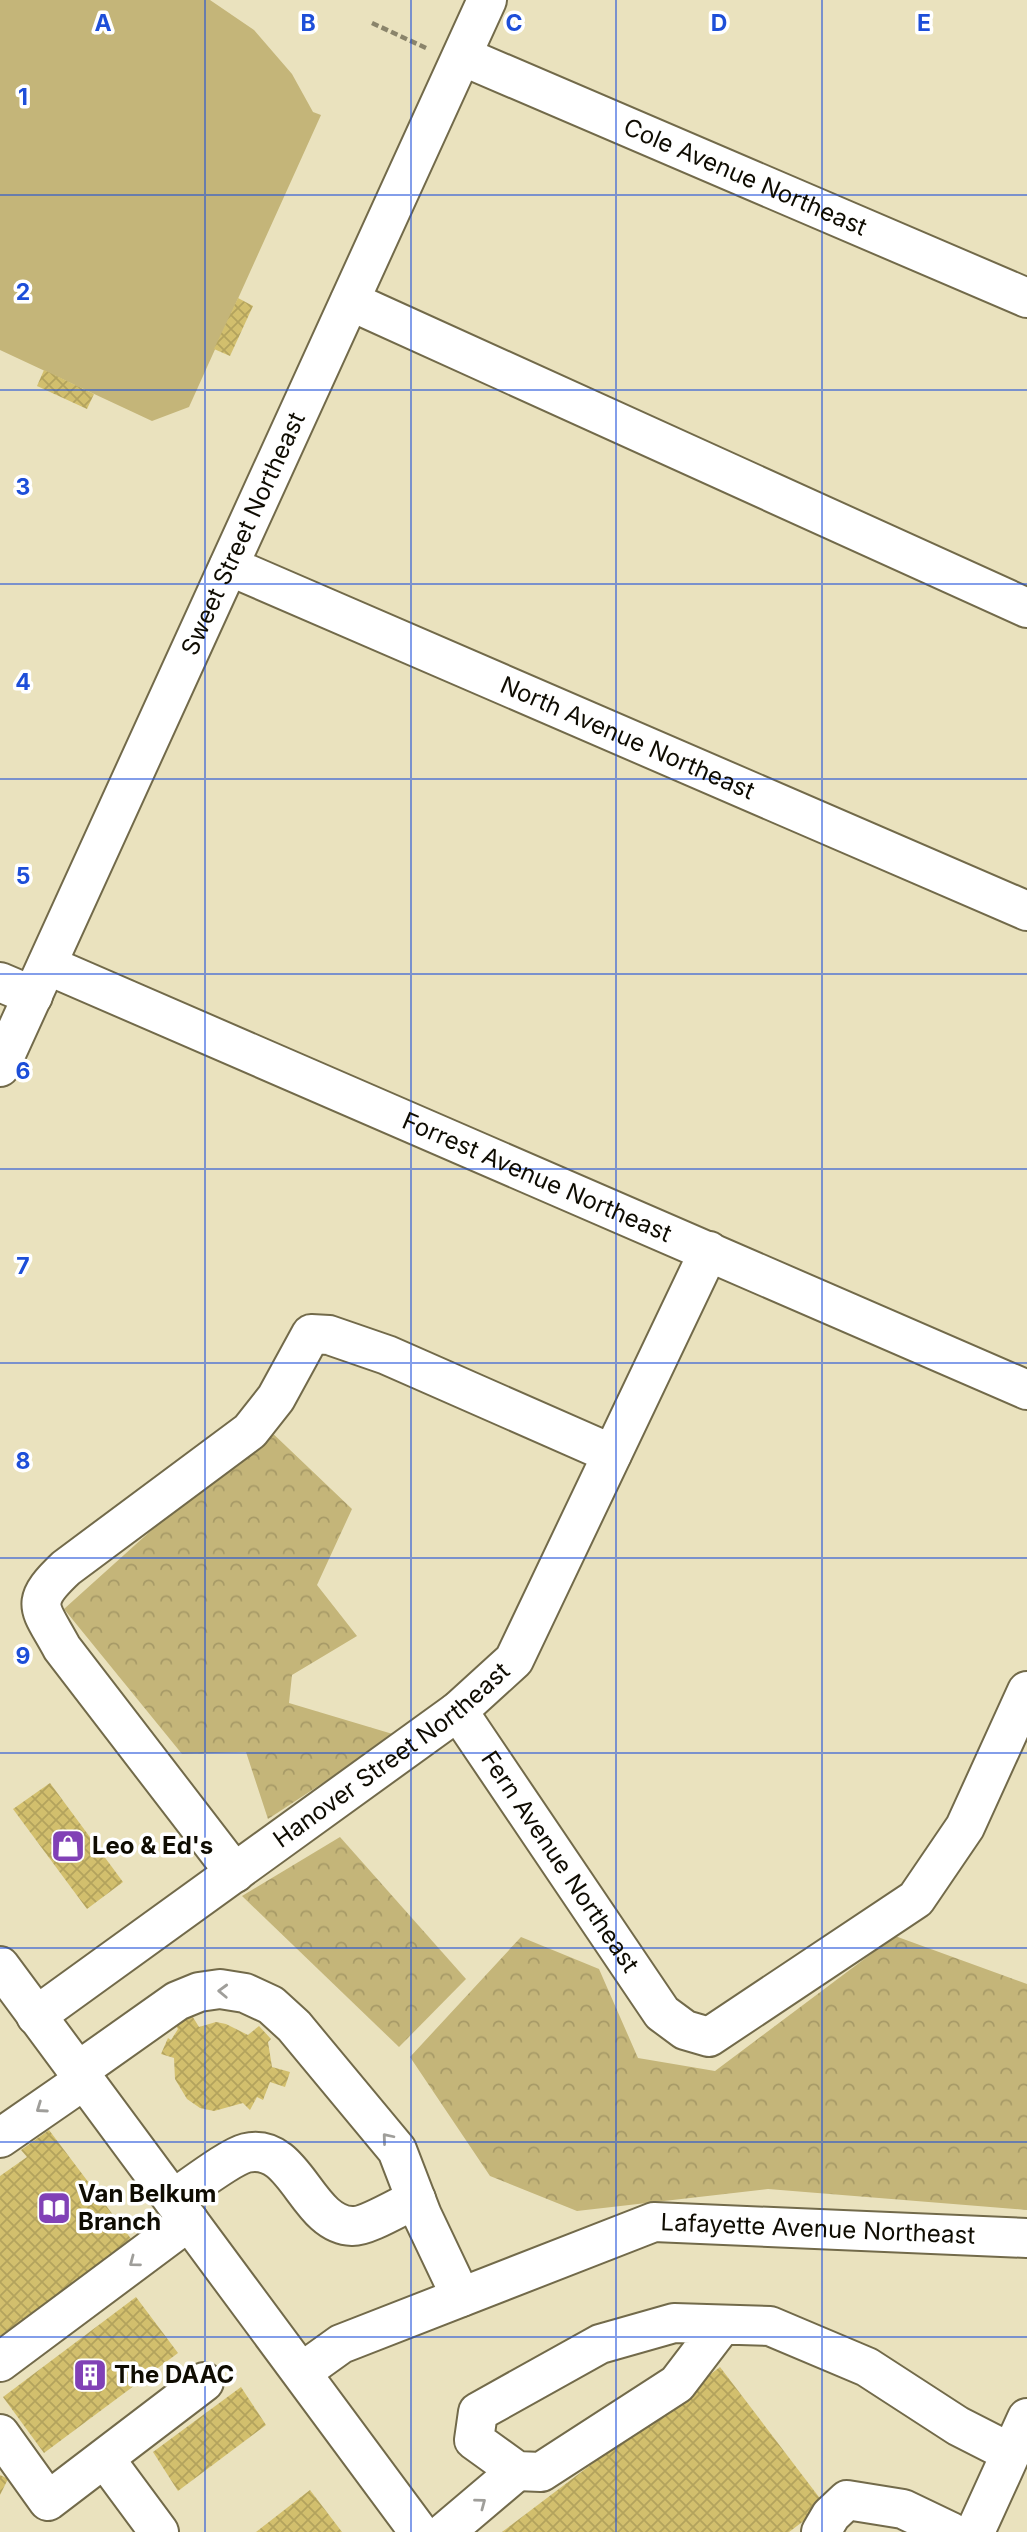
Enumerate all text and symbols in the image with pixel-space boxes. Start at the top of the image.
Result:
text: A [94,9,112,37]
text: B [300,9,316,37]
text: C [505,9,523,37]
text: D [711,9,727,37]
text: E [917,9,931,37]
text: 1 [18,83,28,111]
street label: Cole Avenue Northeast [619,112,871,242]
text: 2 [16,278,30,306]
street label: Sweet Street Northeast [175,407,311,660]
text: 3 [16,473,30,501]
text: 4 [15,668,31,696]
street label: North Avenue Northeast [496,670,759,806]
text: 5 [16,862,30,890]
text: 6 [16,1057,30,1085]
street label: Forrest Avenue Northeast [398,1106,676,1248]
text: 7 [16,1252,30,1280]
text: 8 [16,1447,30,1475]
text: 9 [16,1642,30,1670]
street label: Hanover Street Northeast [268,1656,515,1854]
street label: Fern Avenue Northeast [475,1745,645,1978]
shop icon: Leo & Ed's [49,1827,87,1865]
place label: Leo & Ed's [92,1831,213,1860]
one-way arrow [217,1984,228,1999]
one-way arrow [36,2100,49,2113]
one-way arrow [383,2133,395,2146]
place label: Van Belkum Branch [78,2179,217,2236]
library icon: Van Belkum Branch [35,2189,73,2227]
street label: Lafayette Avenue Northeast [660,2207,976,2250]
one-way arrow [130,2253,142,2266]
building icon: The DAAC [71,2356,109,2394]
place label: The DAAC [114,2360,234,2389]
one-way arrow [474,2498,486,2511]

